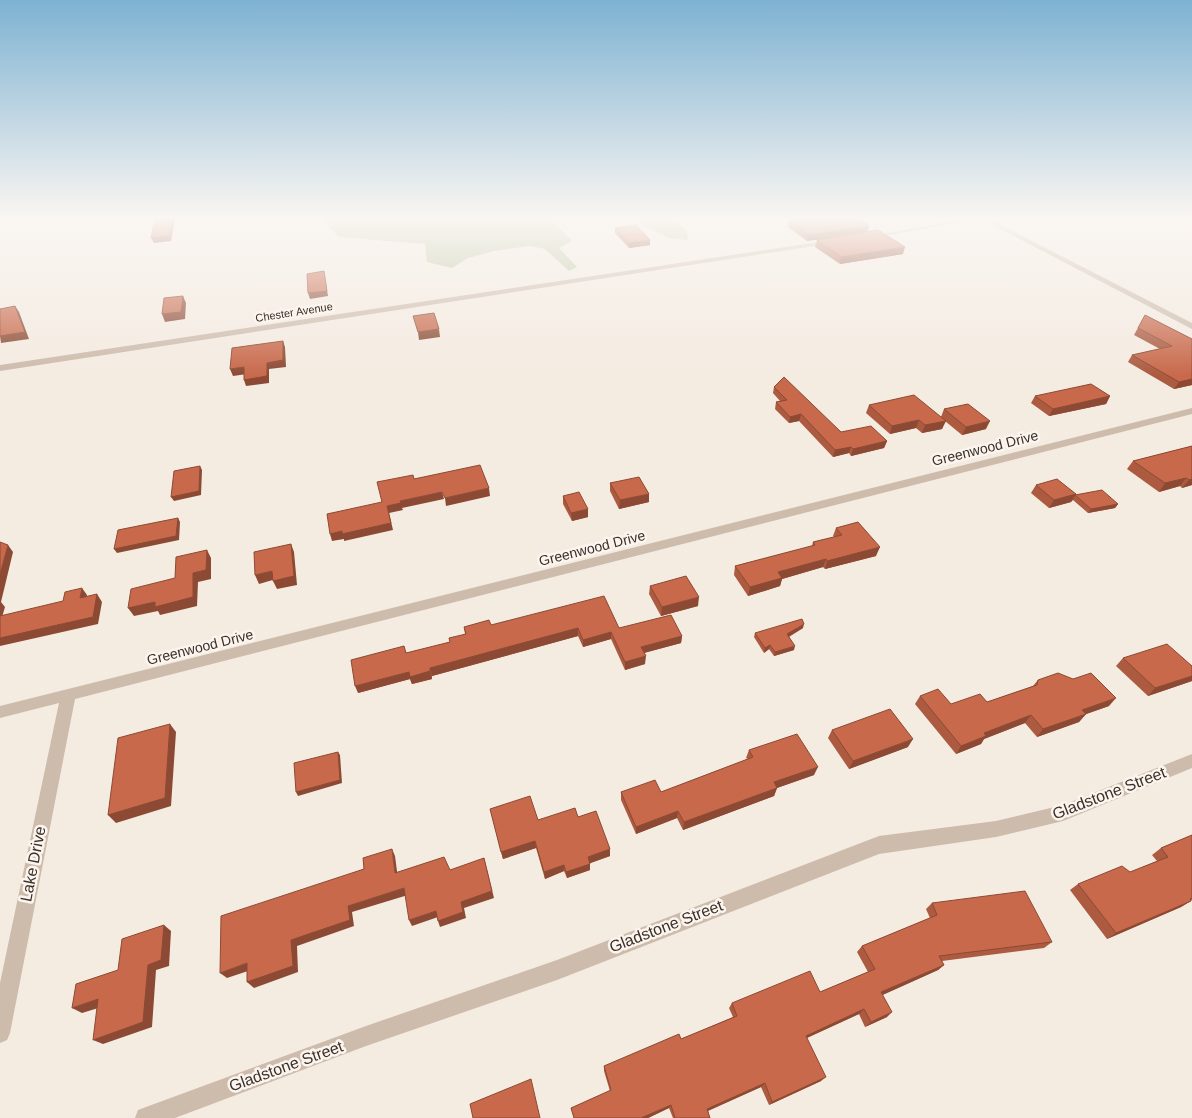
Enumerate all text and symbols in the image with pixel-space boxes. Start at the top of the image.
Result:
street label: Chester Avenue [255,300,333,324]
street label: Greenwood Drive [930,427,1040,469]
street label: Greenwood Drive [537,527,647,569]
street label: Greenwood Drive [145,626,255,668]
street label: Gladstone Street [1050,763,1169,822]
street label: Lake Drive [17,825,49,903]
street label: Gladstone Street [607,896,726,955]
street label: Gladstone Street [227,1037,346,1095]

